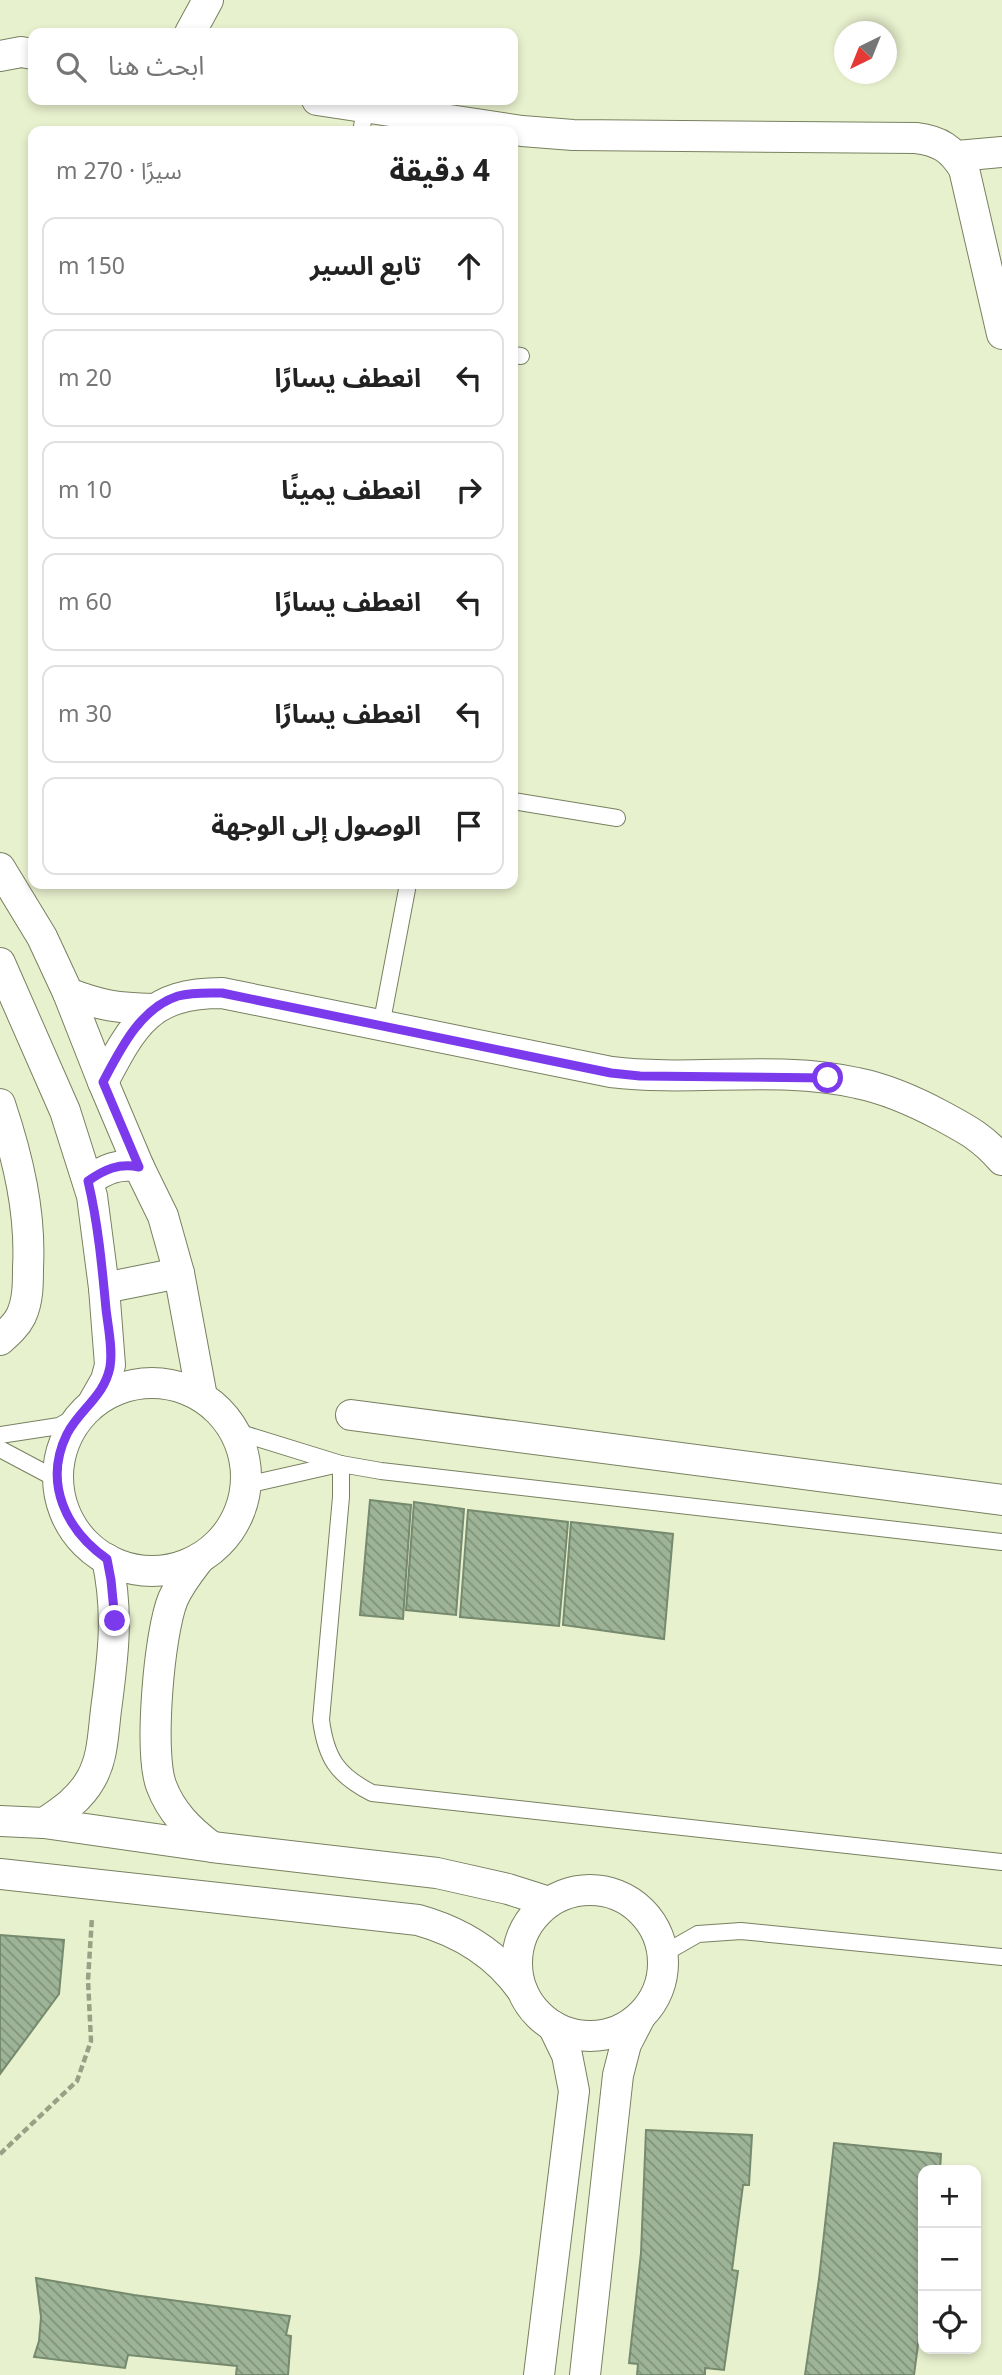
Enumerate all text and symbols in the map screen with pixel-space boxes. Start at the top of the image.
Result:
north arrow [834,21,897,84]
search box [28,28,518,105]
text: ابحث هنا [108,39,204,94]
icon: search [52,48,90,86]
text: 4 دقيقة [390,140,490,203]
text: سيرًا · 270 m [56,147,182,196]
text: تابع السير [310,239,421,294]
text: 150 m [58,242,125,291]
icon: ahead [450,247,488,285]
text: انعطف يسارًا [275,351,421,406]
text: 20 m [58,354,112,403]
icon: left [450,359,488,397]
text: انعطف يمينًا [281,463,421,518]
text: 10 m [58,466,112,515]
icon: right [450,471,488,509]
text: انعطف يسارًا [275,575,421,630]
text: 60 m [58,578,112,627]
icon: left [450,583,488,621]
text: انعطف يسارًا [275,687,421,742]
text: 30 m [58,690,112,739]
icon: left [450,695,488,733]
text: الوصول إلى الوجهة [211,799,421,854]
icon: arrive [450,807,488,845]
route start [812,1062,843,1093]
route end [99,1605,130,1636]
map controls [918,2165,981,2354]
button: + [918,2165,981,2228]
button: − [918,2228,981,2291]
button: locate [918,2291,981,2354]

